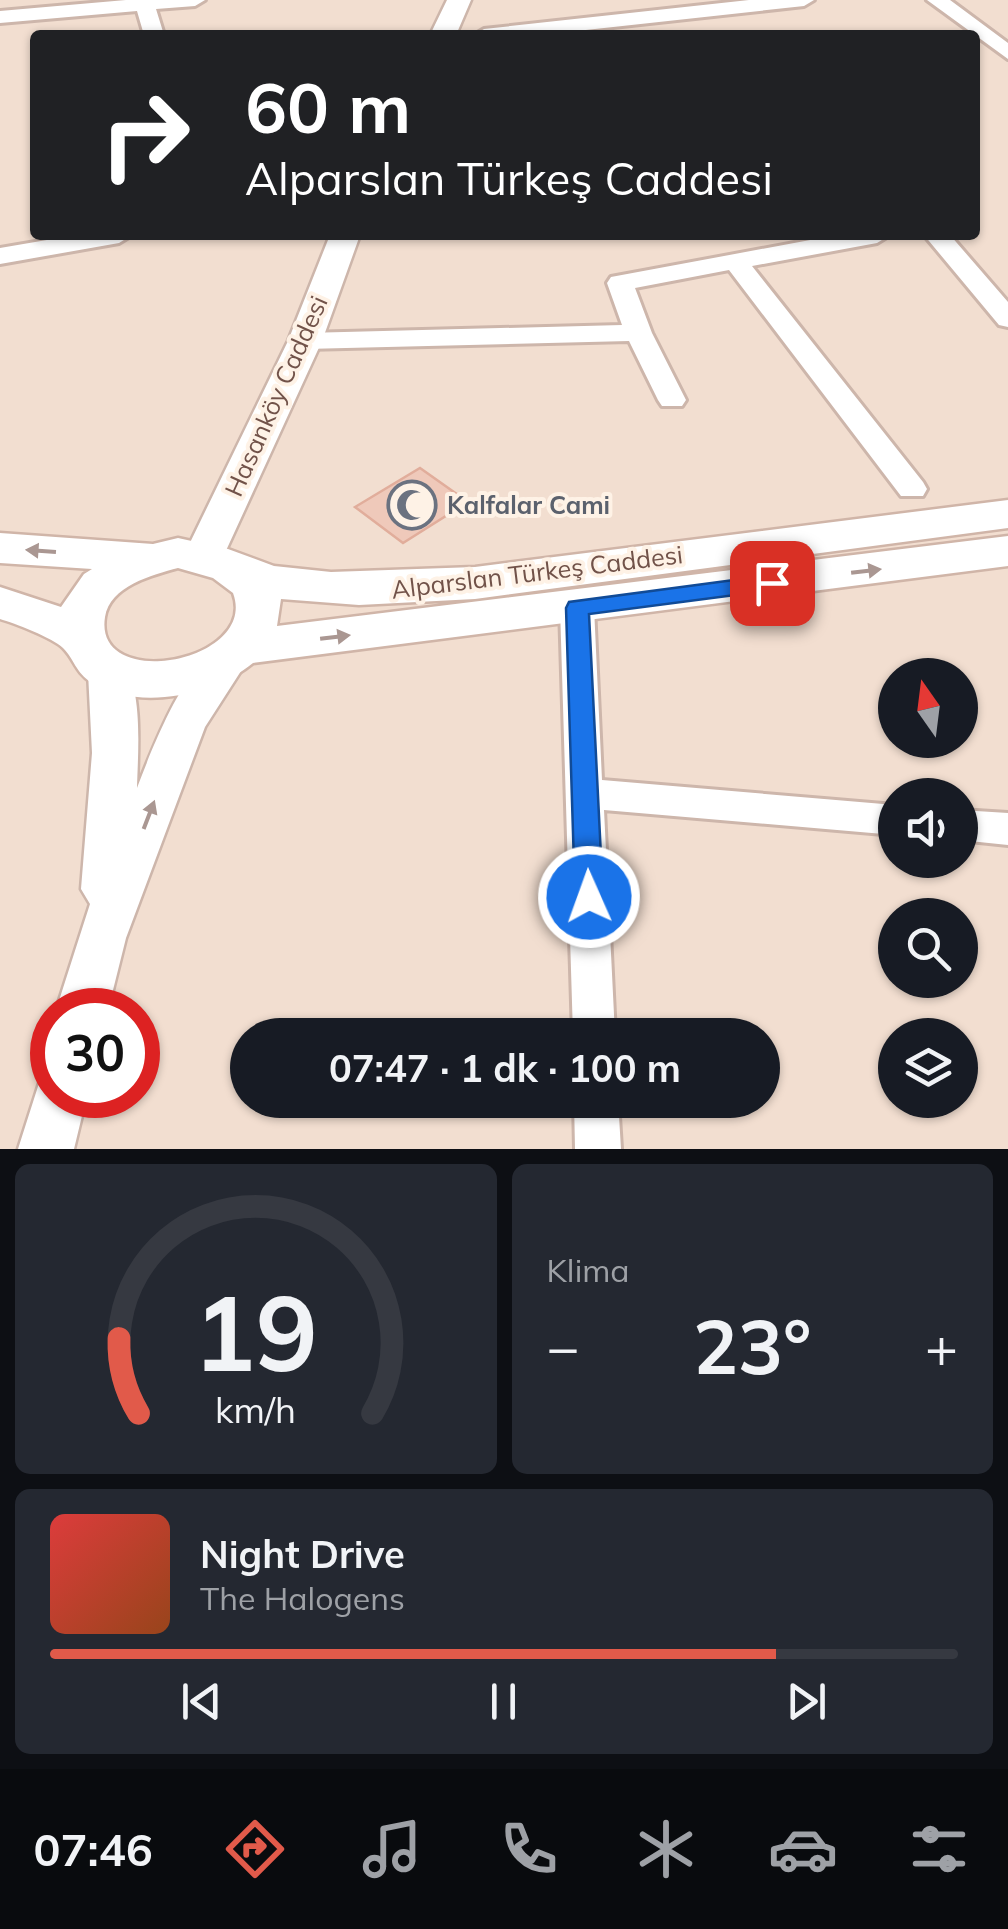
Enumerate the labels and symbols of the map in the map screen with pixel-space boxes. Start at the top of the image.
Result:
street label: Hasanköy Caddesi [217,291,334,501]
mosque icon: Kalfalar Cami [386,479,438,531]
place label: Kalfalar Cami [447,489,610,520]
street label: Alparslan Türkeş Caddesi [389,538,684,605]
pin [730,541,815,626]
one-way arrow [24,543,56,559]
one-way arrow [851,563,882,579]
one-way arrow [320,629,351,645]
north arrow [878,658,978,758]
one-way arrow [141,799,157,829]
position arrow [537,845,641,949]
speed limit sign: 30 [30,988,160,1118]

